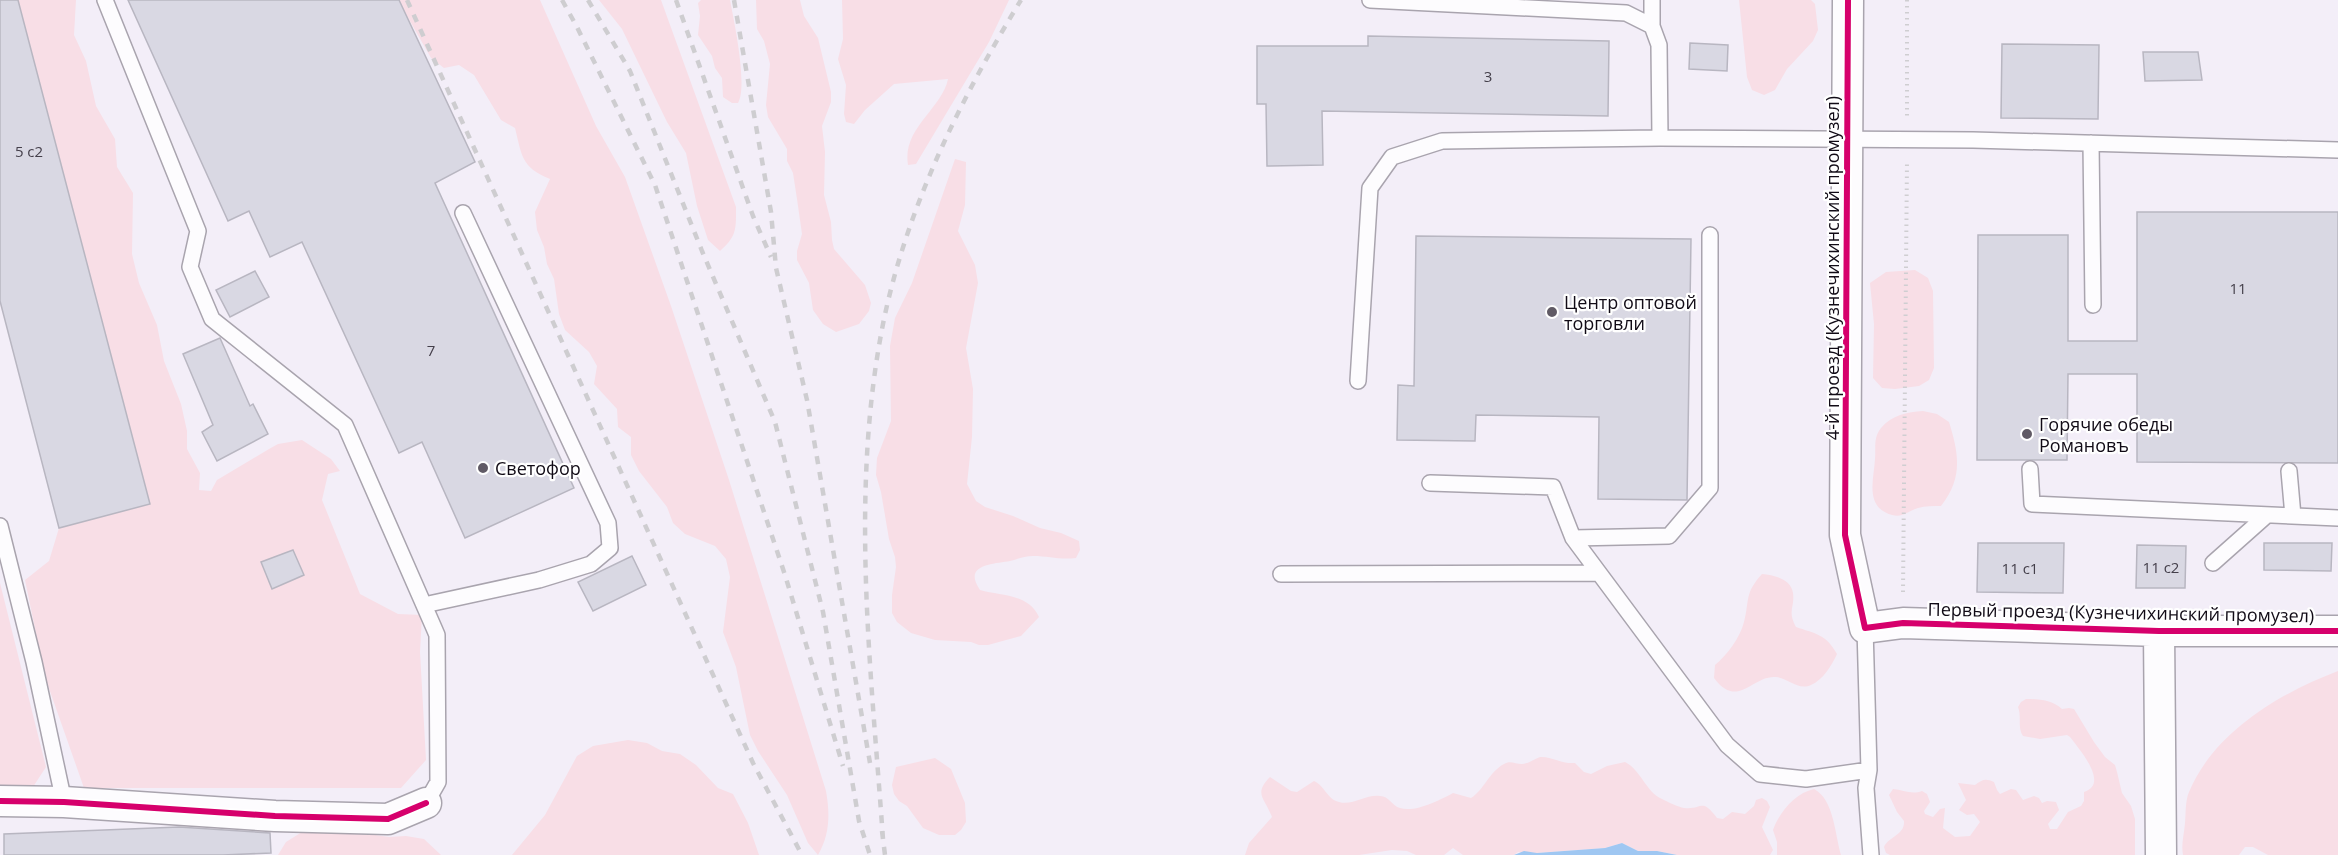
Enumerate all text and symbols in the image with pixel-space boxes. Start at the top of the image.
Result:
house number: 3 [1484,66,1492,86]
street label: 4-й проезд (Кузнечихинский промузел) [1820,96,1844,440]
house number: 5 с2 [15,141,43,161]
house number: 11 [2229,278,2247,298]
place label: Центр оптовой торговли [1564,290,1697,335]
marker: Центр оптовой торговли [1545,305,1559,319]
house number: 7 [427,340,435,360]
place label: Горячие обеды Романовъ [2039,412,2173,457]
marker: Горячие обеды Романовъ [2020,427,2034,441]
place label: Светофор [495,456,581,480]
marker: Светофор [476,461,490,475]
house number: 11 с2 [2143,557,2179,577]
house number: 11 с1 [2002,558,2038,578]
street label: Первый проезд (Кузнечихинский промузел) [1928,597,2314,627]

